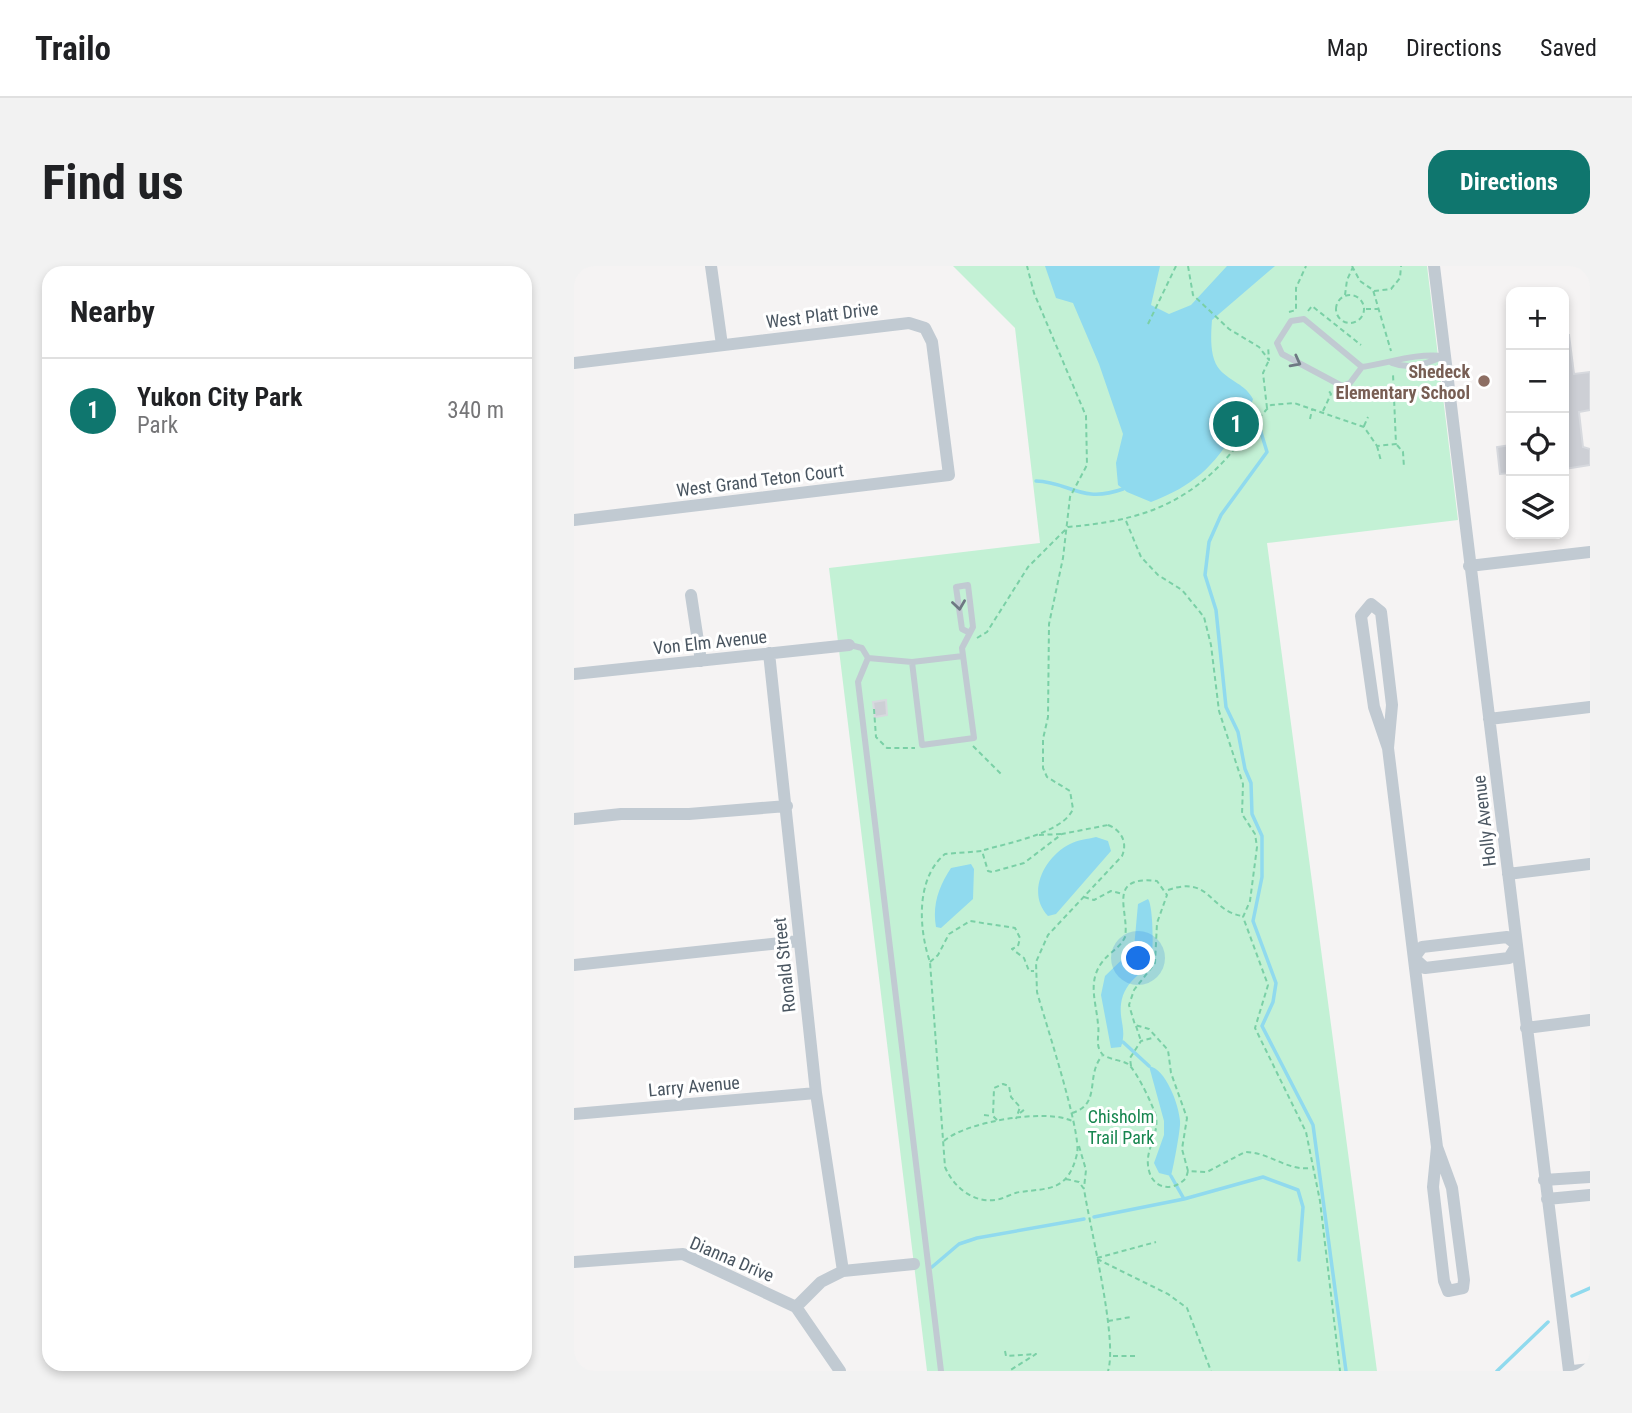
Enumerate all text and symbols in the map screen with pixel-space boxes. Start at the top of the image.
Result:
text: Trailo [35,29,111,68]
text: Map [1327,34,1368,62]
text: Directions [1406,34,1502,62]
text: Saved [1540,34,1597,62]
button: Directions [1428,150,1590,214]
text: Find us [42,154,184,211]
map controls [1506,287,1569,539]
button: + [1506,287,1569,350]
text: Nearby [70,294,155,329]
street label: West Platt Drive [765,298,879,332]
button: − [1506,350,1569,413]
one-way arrow [1289,354,1301,367]
place label: Shedeck Elementary School [1336,361,1470,403]
marker: Shedeck Elementary School [1476,373,1492,389]
text: Yukon City Park [137,382,302,412]
text: 1 [87,397,99,424]
text: 340 m [447,397,504,424]
pin: 1 [1213,398,1259,450]
text: Park [137,412,178,439]
button: locate [1506,413,1569,476]
street label: West Grand Teton Court [675,459,845,501]
button: layers [1506,476,1569,539]
one-way arrow [951,599,966,611]
street label: Von Elm Avenue [652,626,768,658]
street label: Holly Avenue [1468,774,1500,868]
street label: Ronald Street [769,917,799,1013]
your location [1121,941,1155,975]
street label: Larry Avenue [647,1072,741,1100]
park label: Chisholm Trail Park [1088,1106,1154,1148]
street label: Dianna Drive [687,1232,777,1286]

